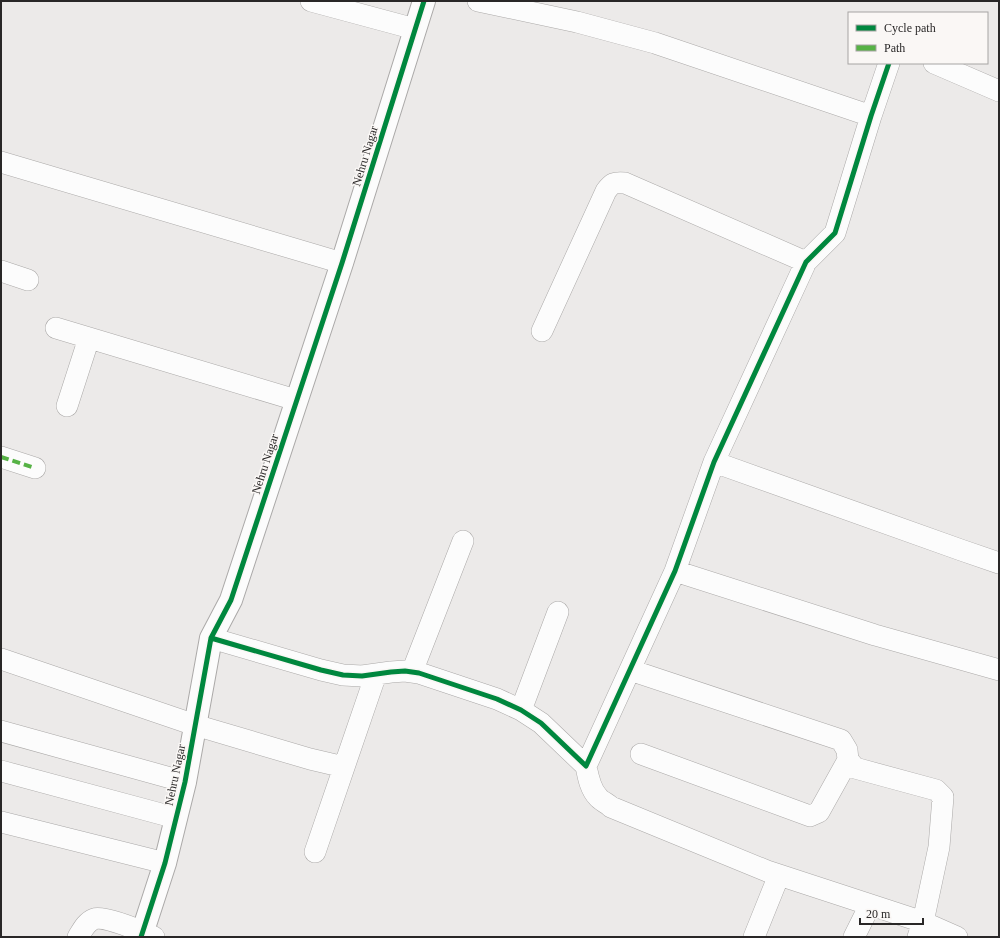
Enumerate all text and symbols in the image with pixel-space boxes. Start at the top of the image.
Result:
legend [848,12,988,64]
text: Cycle path [884,21,936,35]
text: Path [884,41,905,55]
street label: Nehru Nagar [349,124,381,188]
street label: Nehru Nagar [249,432,281,496]
street label: Nehru Nagar [162,743,188,807]
scale bar [860,900,923,926]
text: 20 m [866,907,891,921]

